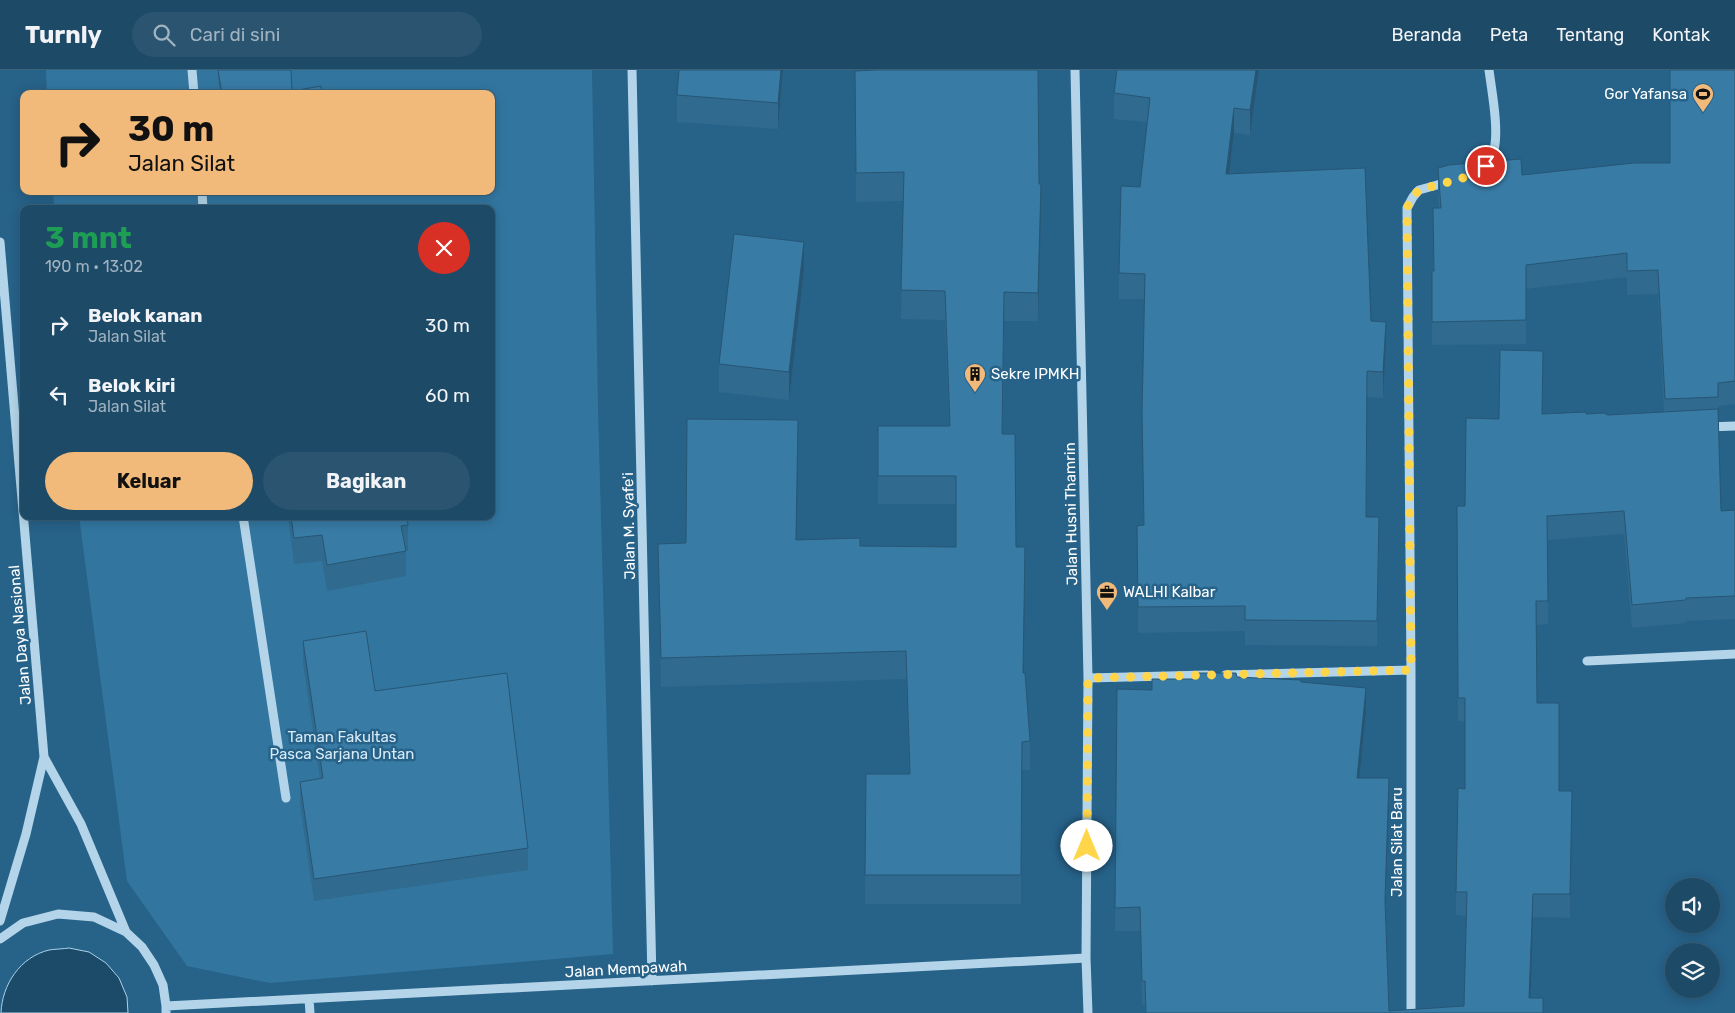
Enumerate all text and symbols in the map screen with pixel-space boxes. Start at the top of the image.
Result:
search box [132,12,482,57]
text: Turnly [25,21,102,49]
icon: search [150,21,178,49]
text: Cari di sini [190,23,280,46]
text: Beranda [1391,24,1462,46]
text: Peta [1490,24,1528,46]
text: Tentang [1556,24,1624,46]
text: Kontak [1652,24,1710,46]
sports icon: Gor Yafansa [1691,82,1715,113]
place label: Gor Yafansa [1604,85,1687,103]
text: 30 m [128,108,214,150]
icon: right [45,110,110,175]
pin [1465,145,1507,187]
text: Jalan Silat [128,150,235,177]
icon: arrive [1472,152,1500,180]
text: 3 mnt [45,220,132,256]
button: close [418,222,470,274]
text: 190 m · 13:02 [45,257,143,276]
text: Belok kanan [88,304,203,327]
icon: right [45,311,73,339]
text: 30 m [425,314,470,337]
text: Jalan Silat [88,327,166,346]
building icon: Sekre IPMKH [963,362,987,393]
place label: Sekre IPMKH [991,365,1079,383]
text: Belok kiri [88,374,175,397]
icon: left [45,381,73,409]
text: 60 m [425,384,470,407]
text: Jalan Silat [88,397,166,416]
street label: Jalan Husni Thamrin [1061,442,1081,586]
button: Keluar [45,452,253,510]
button: Bagikan [263,452,470,510]
street label: Jalan M. Syafe'i [619,472,639,580]
street label: Jalan Daya Nasional [5,564,35,706]
office icon: WALHI Kalbar [1095,580,1119,611]
place label: WALHI Kalbar [1123,583,1216,601]
park label: Taman Fakultas Pasca Sarjana Untan [270,728,414,763]
street label: Jalan Silat Baru [1388,787,1406,897]
position arrow [1060,819,1112,871]
map controls [1665,878,1720,998]
button: sound [1665,878,1720,933]
button: layers [1665,943,1720,998]
street label: Jalan Mempawah [564,957,688,981]

